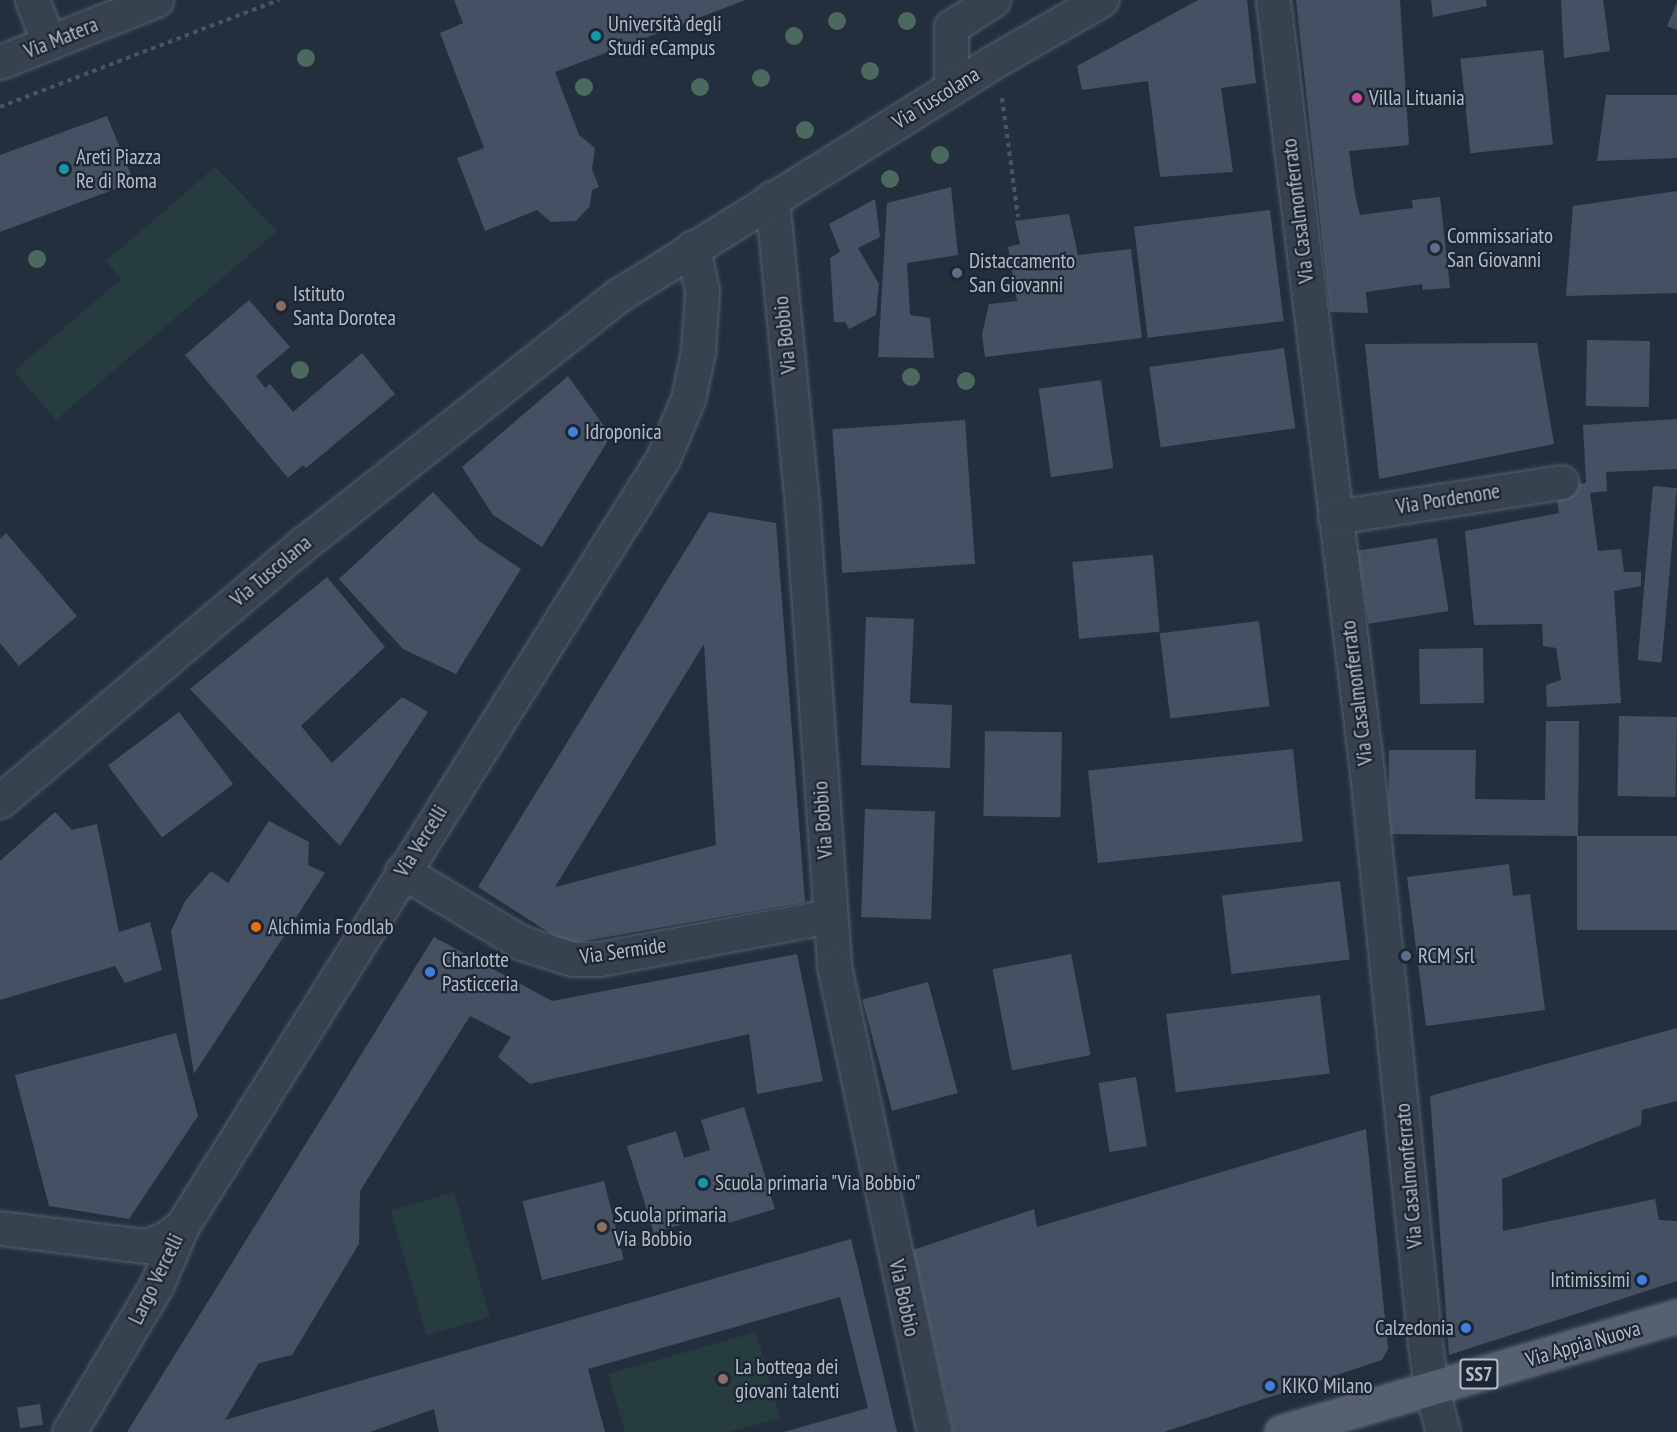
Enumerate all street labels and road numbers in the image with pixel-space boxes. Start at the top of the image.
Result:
street label: Via Matera [20,12,102,64]
street label: Via Tuscolana [888,61,984,135]
street label: Via Casalmonferrato [1277,137,1319,285]
street label: Via Bobbio [768,295,802,375]
street label: Via Pordenone [1394,478,1502,520]
street label: Via Tuscolana [225,530,317,612]
street label: Via Casalmonferrato [1336,619,1378,767]
street label: Via Bobbio [808,780,838,860]
street label: Via Vercelli [389,800,453,882]
street label: Via Sermide [578,933,668,969]
street label: Via Casalmonferrato [1390,1102,1428,1250]
street label: Largo Vercelli [123,1229,189,1329]
street label: Via Bobbio [884,1257,924,1339]
street label: Via Appia Nuova [1523,1316,1643,1372]
road number: SS7 [1458,1357,1500,1391]

